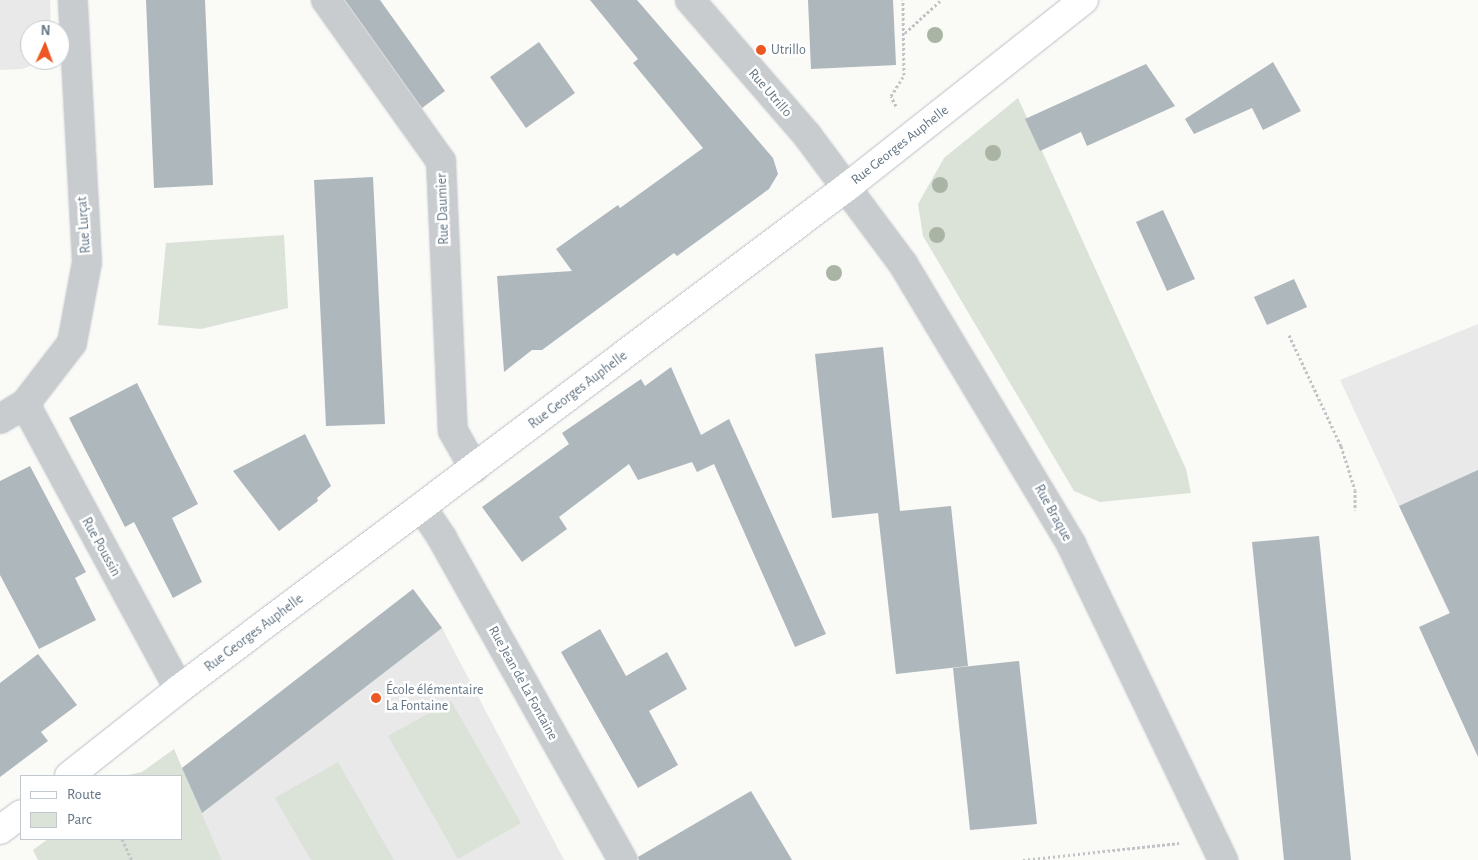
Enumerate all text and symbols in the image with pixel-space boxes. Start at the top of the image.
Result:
north arrow [20,20,70,70]
text: N [40,24,51,38]
place label: Utrillo [771,42,806,58]
marker: Utrillo [755,44,767,56]
street label: Rue Utrillo [745,65,795,121]
street label: Rue Georges Auphelle [848,102,952,188]
street label: Rue Daumier [433,173,453,245]
street label: Rue Lurçat [74,196,94,254]
street label: Rue Georges Auphelle [525,347,631,433]
street label: Rue Braque [1031,482,1075,544]
street label: Rue Poussin [78,514,124,580]
street label: Rue Georges Auphelle [201,590,307,676]
street label: Rue Jean de La Fontaine [485,623,561,743]
place label: École élémentaire La Fontaine [386,682,483,714]
marker: École élémentaire La Fontaine [370,692,382,704]
legend [20,775,182,840]
text: Route [67,787,101,802]
text: Parc [67,812,92,827]

